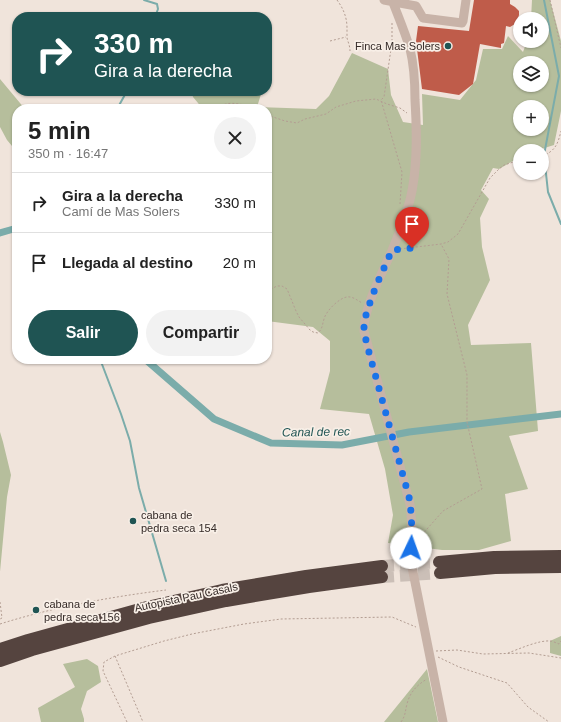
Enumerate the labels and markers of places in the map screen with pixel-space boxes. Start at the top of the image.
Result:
place label: Finca Mas Solers [355,40,440,52]
marker: Finca Mas Solers [443,41,453,51]
pin [395,207,429,248]
place label: cabana de pedra seca 154 [141,509,217,534]
marker: cabana de pedra seca 154 [128,516,138,526]
place label: cabana de pedra seca 156 [44,598,120,623]
marker: cabana de pedra seca 156 [31,605,41,615]

